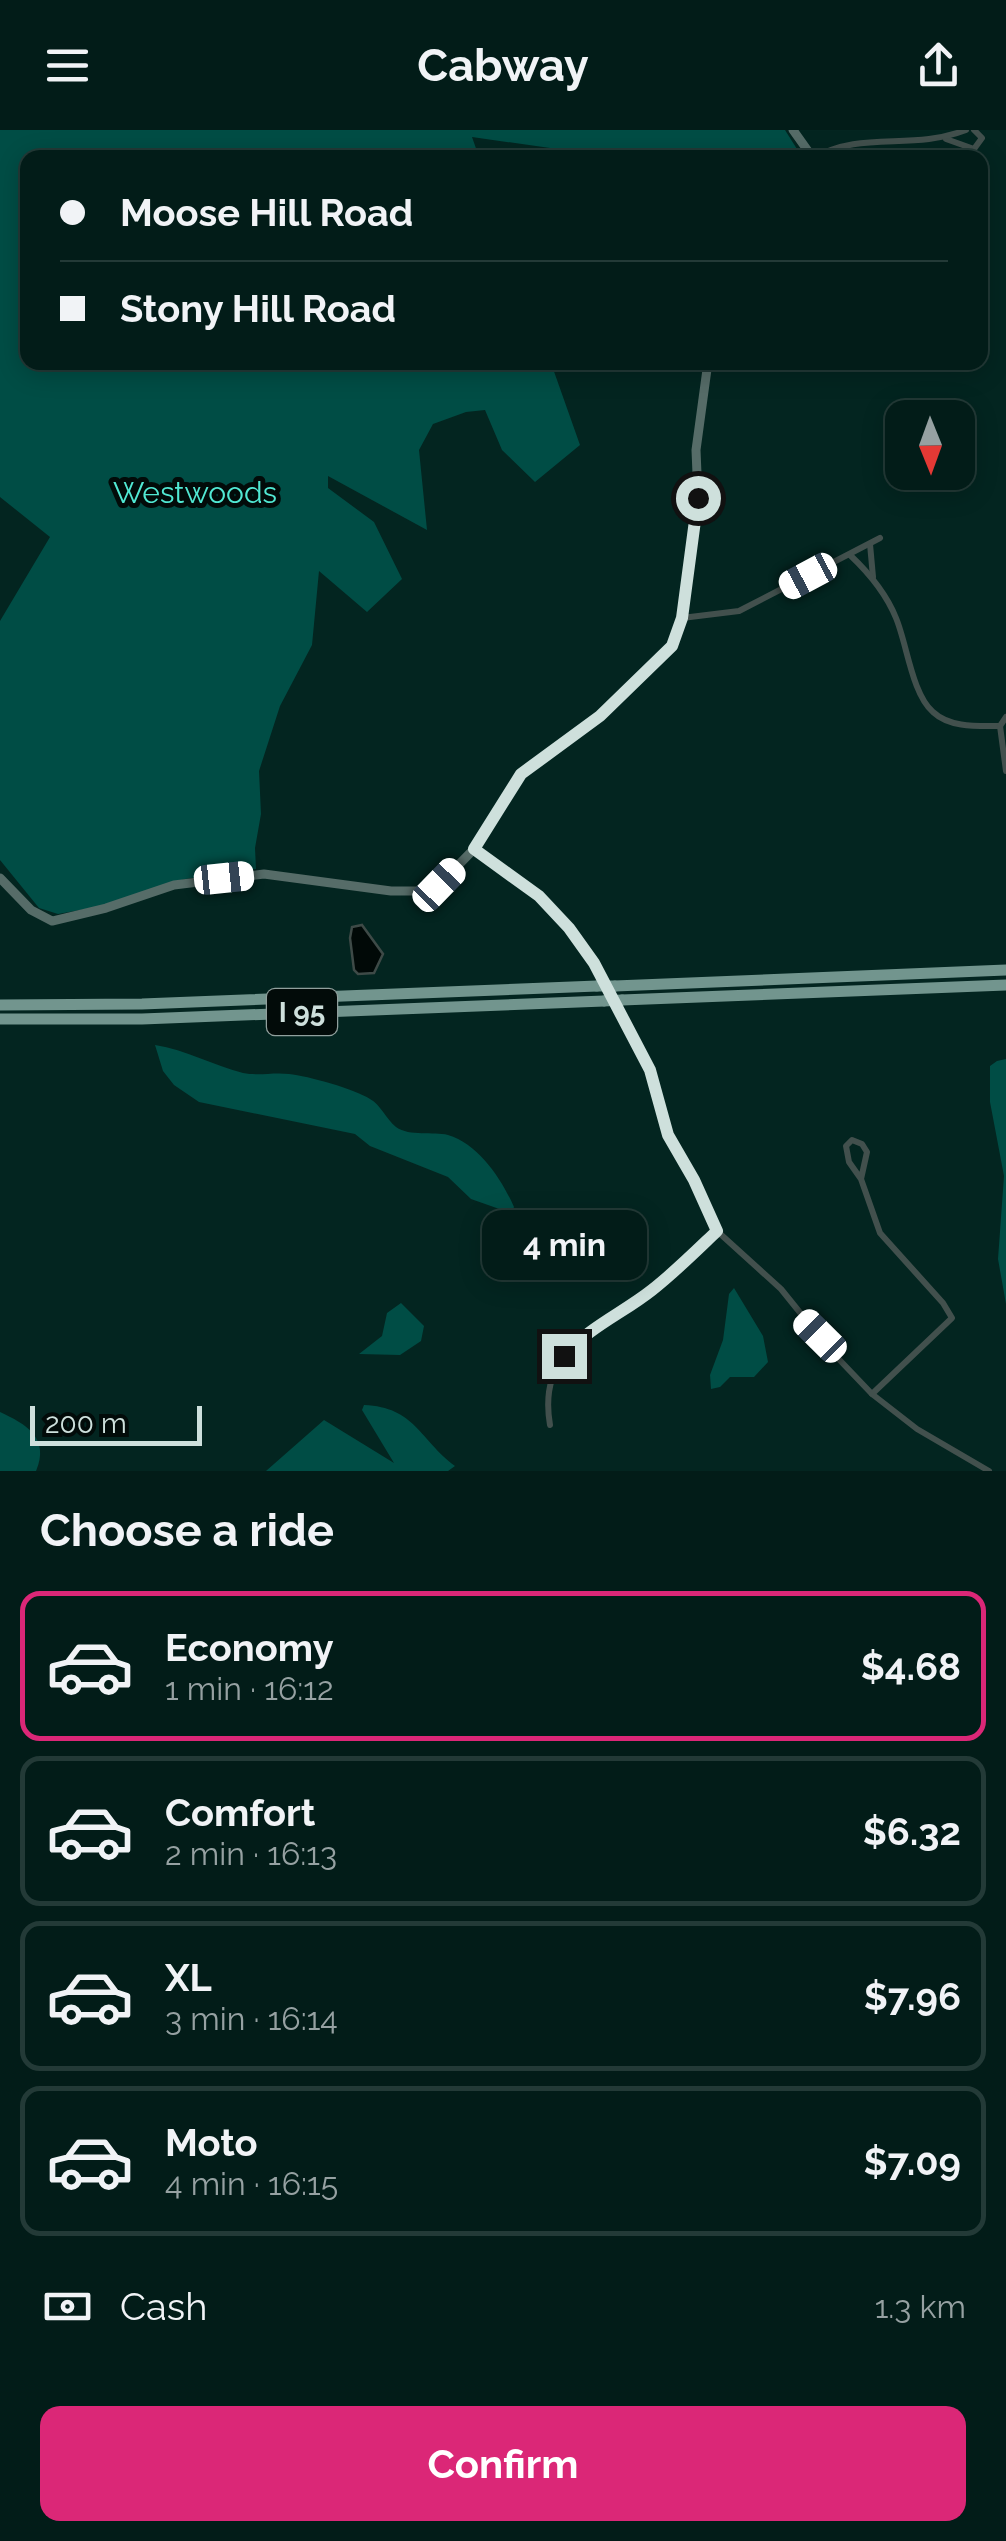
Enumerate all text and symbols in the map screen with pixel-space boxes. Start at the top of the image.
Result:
icon: menu [40,38,95,93]
icon: share [911,38,966,93]
text: Cabway [417,39,589,92]
text: Moose Hill Road [120,190,413,235]
text: Stony Hill Road [120,286,396,331]
north arrow [885,400,975,490]
map controls [885,400,975,490]
park label: Westwoods [113,475,277,510]
route start [676,476,721,521]
car [774,549,842,603]
car [407,853,471,917]
car [193,860,255,896]
road number: I 95 [267,989,337,1035]
callout: 4 min [482,1211,646,1281]
text: 4 min [523,1226,606,1263]
car [788,1304,852,1368]
route end [542,1334,587,1379]
scale bar [30,1401,202,1446]
text: 200 m [45,1407,127,1440]
text: Choose a ride [40,1504,334,1557]
icon: car [45,1621,135,1711]
text: Economy [165,1625,334,1670]
text: $4.68 [861,1644,961,1689]
text: 1 min · 16:12 [165,1670,334,1707]
icon: car [45,1786,135,1876]
text: Comfort [165,1790,315,1835]
text: $6.32 [863,1809,961,1854]
text: 2 min · 16:13 [165,1835,337,1872]
icon: car [45,1951,135,2041]
text: XL [165,1955,212,2000]
text: $7.96 [864,1974,961,2019]
text: 3 min · 16:14 [165,2000,338,2037]
icon: car [45,2116,135,2206]
text: Moto [165,2120,258,2165]
text: $7.09 [863,2139,961,2184]
text: 4 min · 16:15 [165,2165,338,2202]
icon: cash [40,2279,95,2334]
text: Cash [120,2284,207,2329]
text: 1.3 km [875,2288,966,2325]
button: Confirm [40,2406,966,2521]

